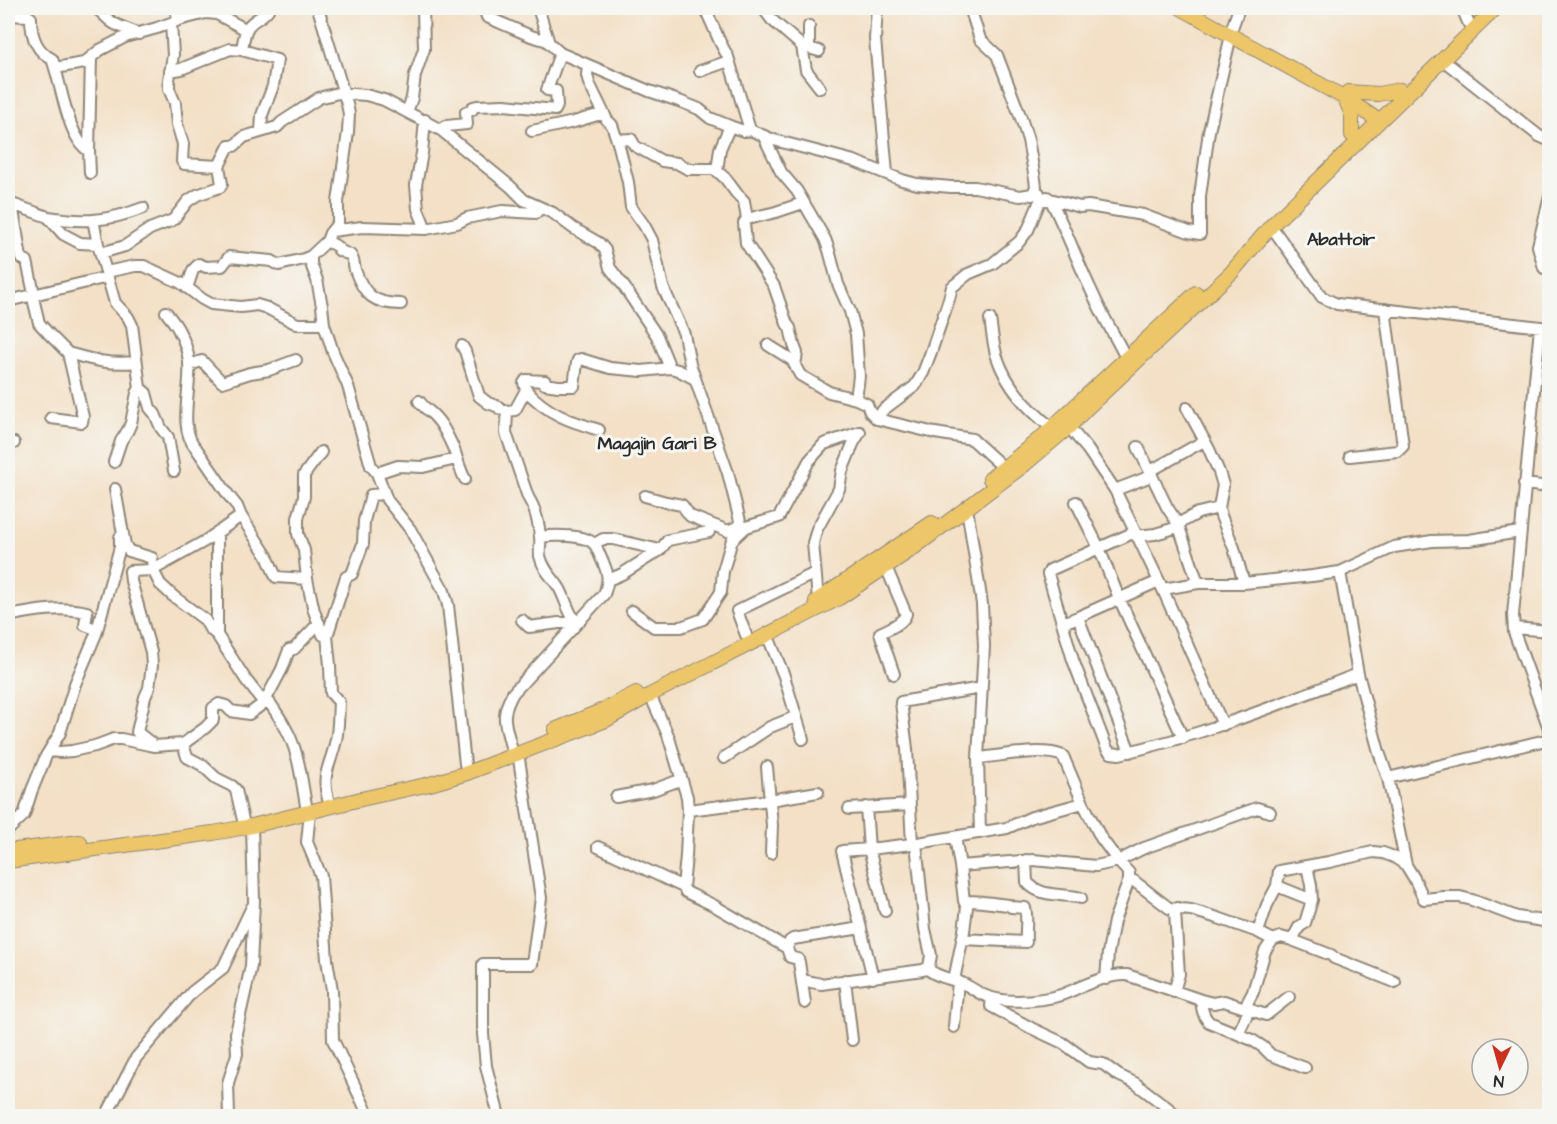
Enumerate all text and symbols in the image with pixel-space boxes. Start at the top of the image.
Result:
district label: Abattoir [1307,227,1375,252]
district label: Magajin Gari B [598,431,717,457]
north arrow [1470,1037,1530,1097]
text: N [1493,1070,1505,1092]

